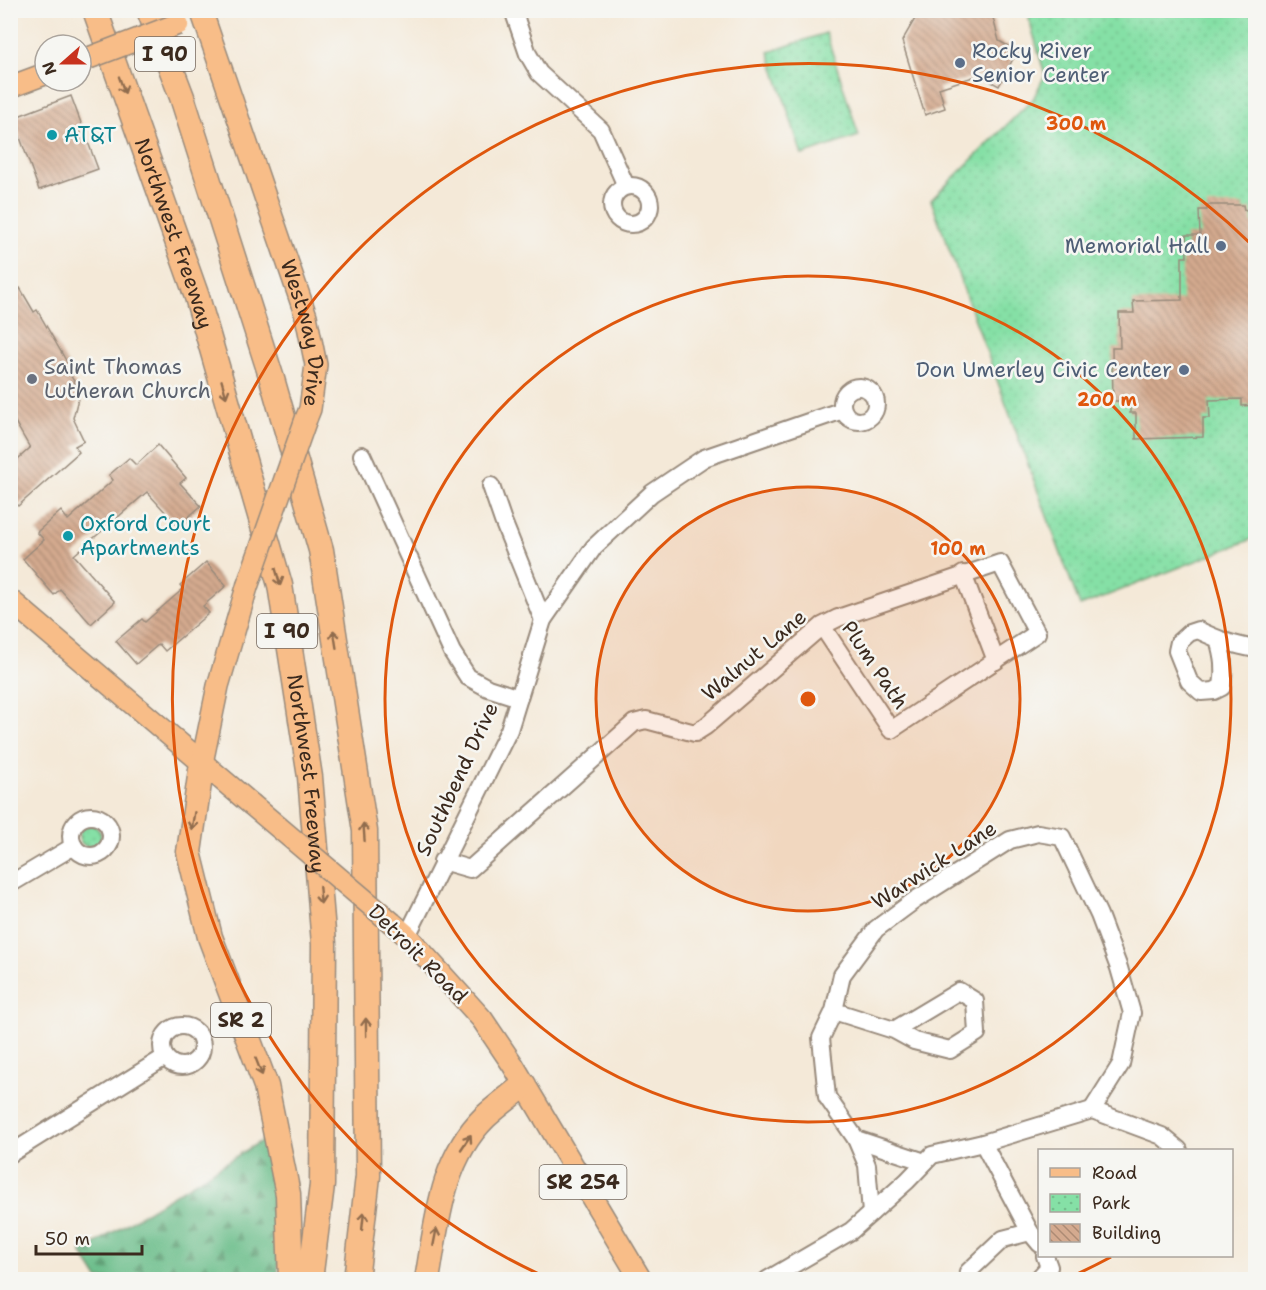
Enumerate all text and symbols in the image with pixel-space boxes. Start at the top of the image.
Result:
north arrow [33,33,93,93]
road number: I 90 [135,37,195,71]
place label: Rocky River Senior Center [972,37,1110,89]
marker: Rocky River Senior Center [953,56,967,70]
text: N [37,59,62,78]
one-way arrow [117,75,128,94]
text: 300 m [1046,112,1107,136]
place label: AT&T [64,121,117,149]
marker: AT&T [45,128,59,142]
street label: Northwest Freeway [128,134,220,332]
place label: Memorial Hall [1065,232,1210,260]
marker: Memorial Hall [1214,239,1228,253]
street label: Westway Drive [274,255,331,409]
place label: Saint Thomas Lutheran Church [44,353,211,405]
place label: Don Umerley Civic Center [916,356,1172,384]
marker: Don Umerley Civic Center [1177,363,1191,377]
marker: Saint Thomas Lutheran Church [25,372,39,386]
one-way arrow [219,380,230,399]
text: 200 m [1077,388,1138,412]
place label: Oxford Court Apartments [80,510,211,562]
marker: Oxford Court Apartments [61,529,75,543]
text: 100 m [930,537,986,561]
one-way arrow [272,567,284,586]
street label: Walnut Lane [696,603,812,707]
road number: I 90 [257,614,317,648]
street label: Plum Path [835,615,915,715]
one-way arrow [330,630,341,649]
street label: Northwest Freeway [280,672,332,875]
centre of rings [798,689,818,709]
street label: Southbend Drive [409,698,505,860]
one-way arrow [188,810,199,830]
street label: Warwick Lane [866,814,1002,916]
one-way arrow [358,822,369,842]
one-way arrow [315,884,326,904]
street label: Detroit Road [362,898,474,1010]
road number: SR 2 [211,1003,271,1037]
one-way arrow [360,1017,372,1037]
one-way arrow [254,1057,265,1076]
one-way arrow [460,1135,472,1151]
legend [1038,1149,1233,1257]
text: Road [1092,1161,1137,1185]
road number: SR 254 [540,1165,626,1199]
text: Park [1092,1191,1131,1215]
one-way arrow [358,1212,369,1232]
scale bar [36,1218,142,1256]
text: Building [1092,1221,1161,1245]
text: 50 m [45,1227,90,1251]
one-way arrow [429,1228,440,1248]

